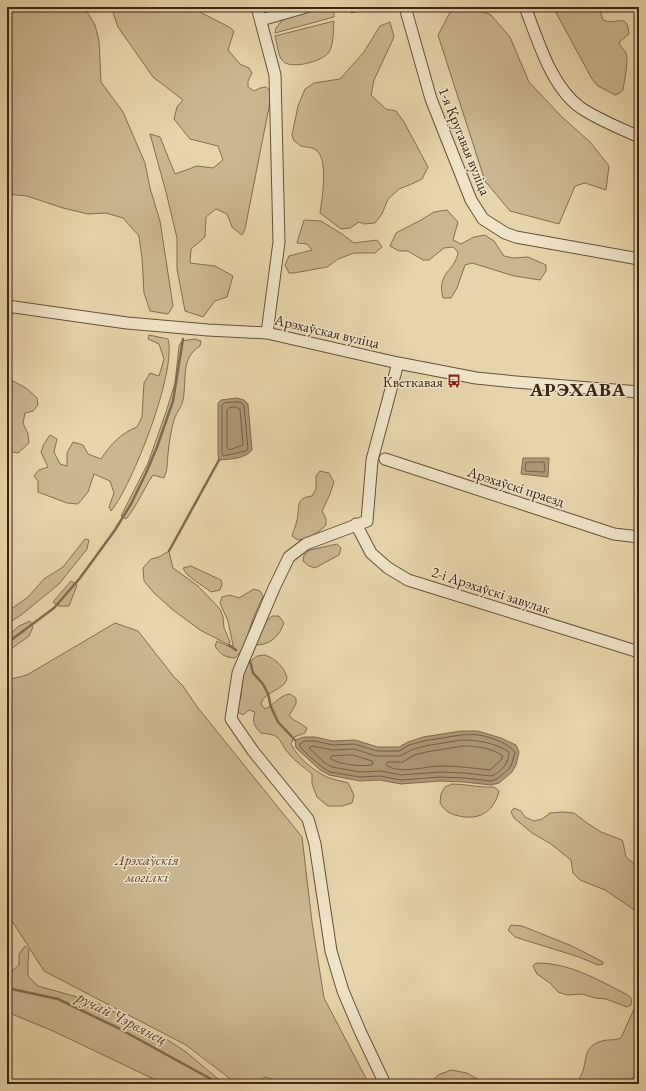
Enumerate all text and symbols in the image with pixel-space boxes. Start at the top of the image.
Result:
street label: 1-я Кругавая вуліца [435,84,495,198]
street label: Арэхаўская вуліца [272,309,381,352]
place label: Кветкавая [383,372,443,391]
bus stop icon: Кветкавая [446,373,462,389]
district label: АРЭХАВА [529,377,626,402]
street label: Арэхаўскі праезд [464,461,567,511]
street label: 2-і Арэхаўскі завулак [429,562,553,618]
park label: Арэхаўскія могілкі [114,850,179,886]
water label: ручай Чэрвянец [72,985,171,1050]

